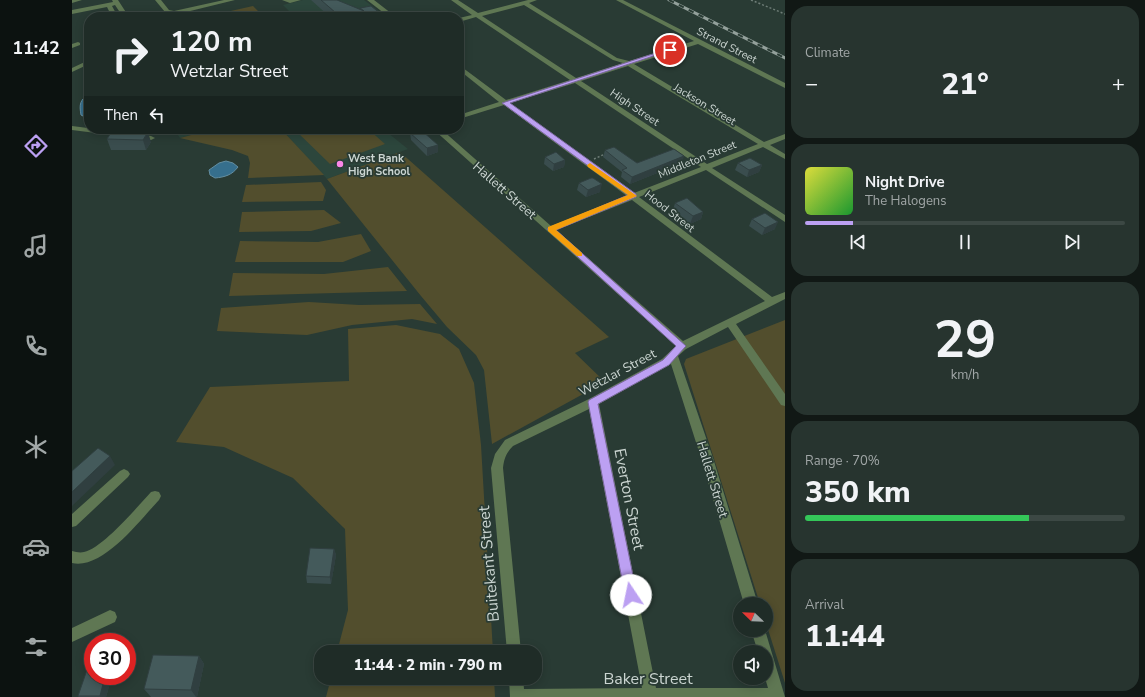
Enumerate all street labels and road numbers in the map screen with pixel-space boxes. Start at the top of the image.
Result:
street label: Strand Street [694,24,760,67]
street label: Jackson Street [670,79,739,129]
street label: High Street [607,85,662,129]
street label: Middleton Street [656,137,739,182]
street label: Hallett Street [469,158,540,224]
street label: Hood Street [641,187,698,236]
street label: Wetzlar Street [576,345,660,401]
street label: Hallett Street [692,439,732,520]
street label: Everton Street [608,446,650,552]
street label: Buitekant Street [473,505,505,623]
street label: Baker Street [603,668,693,690]

